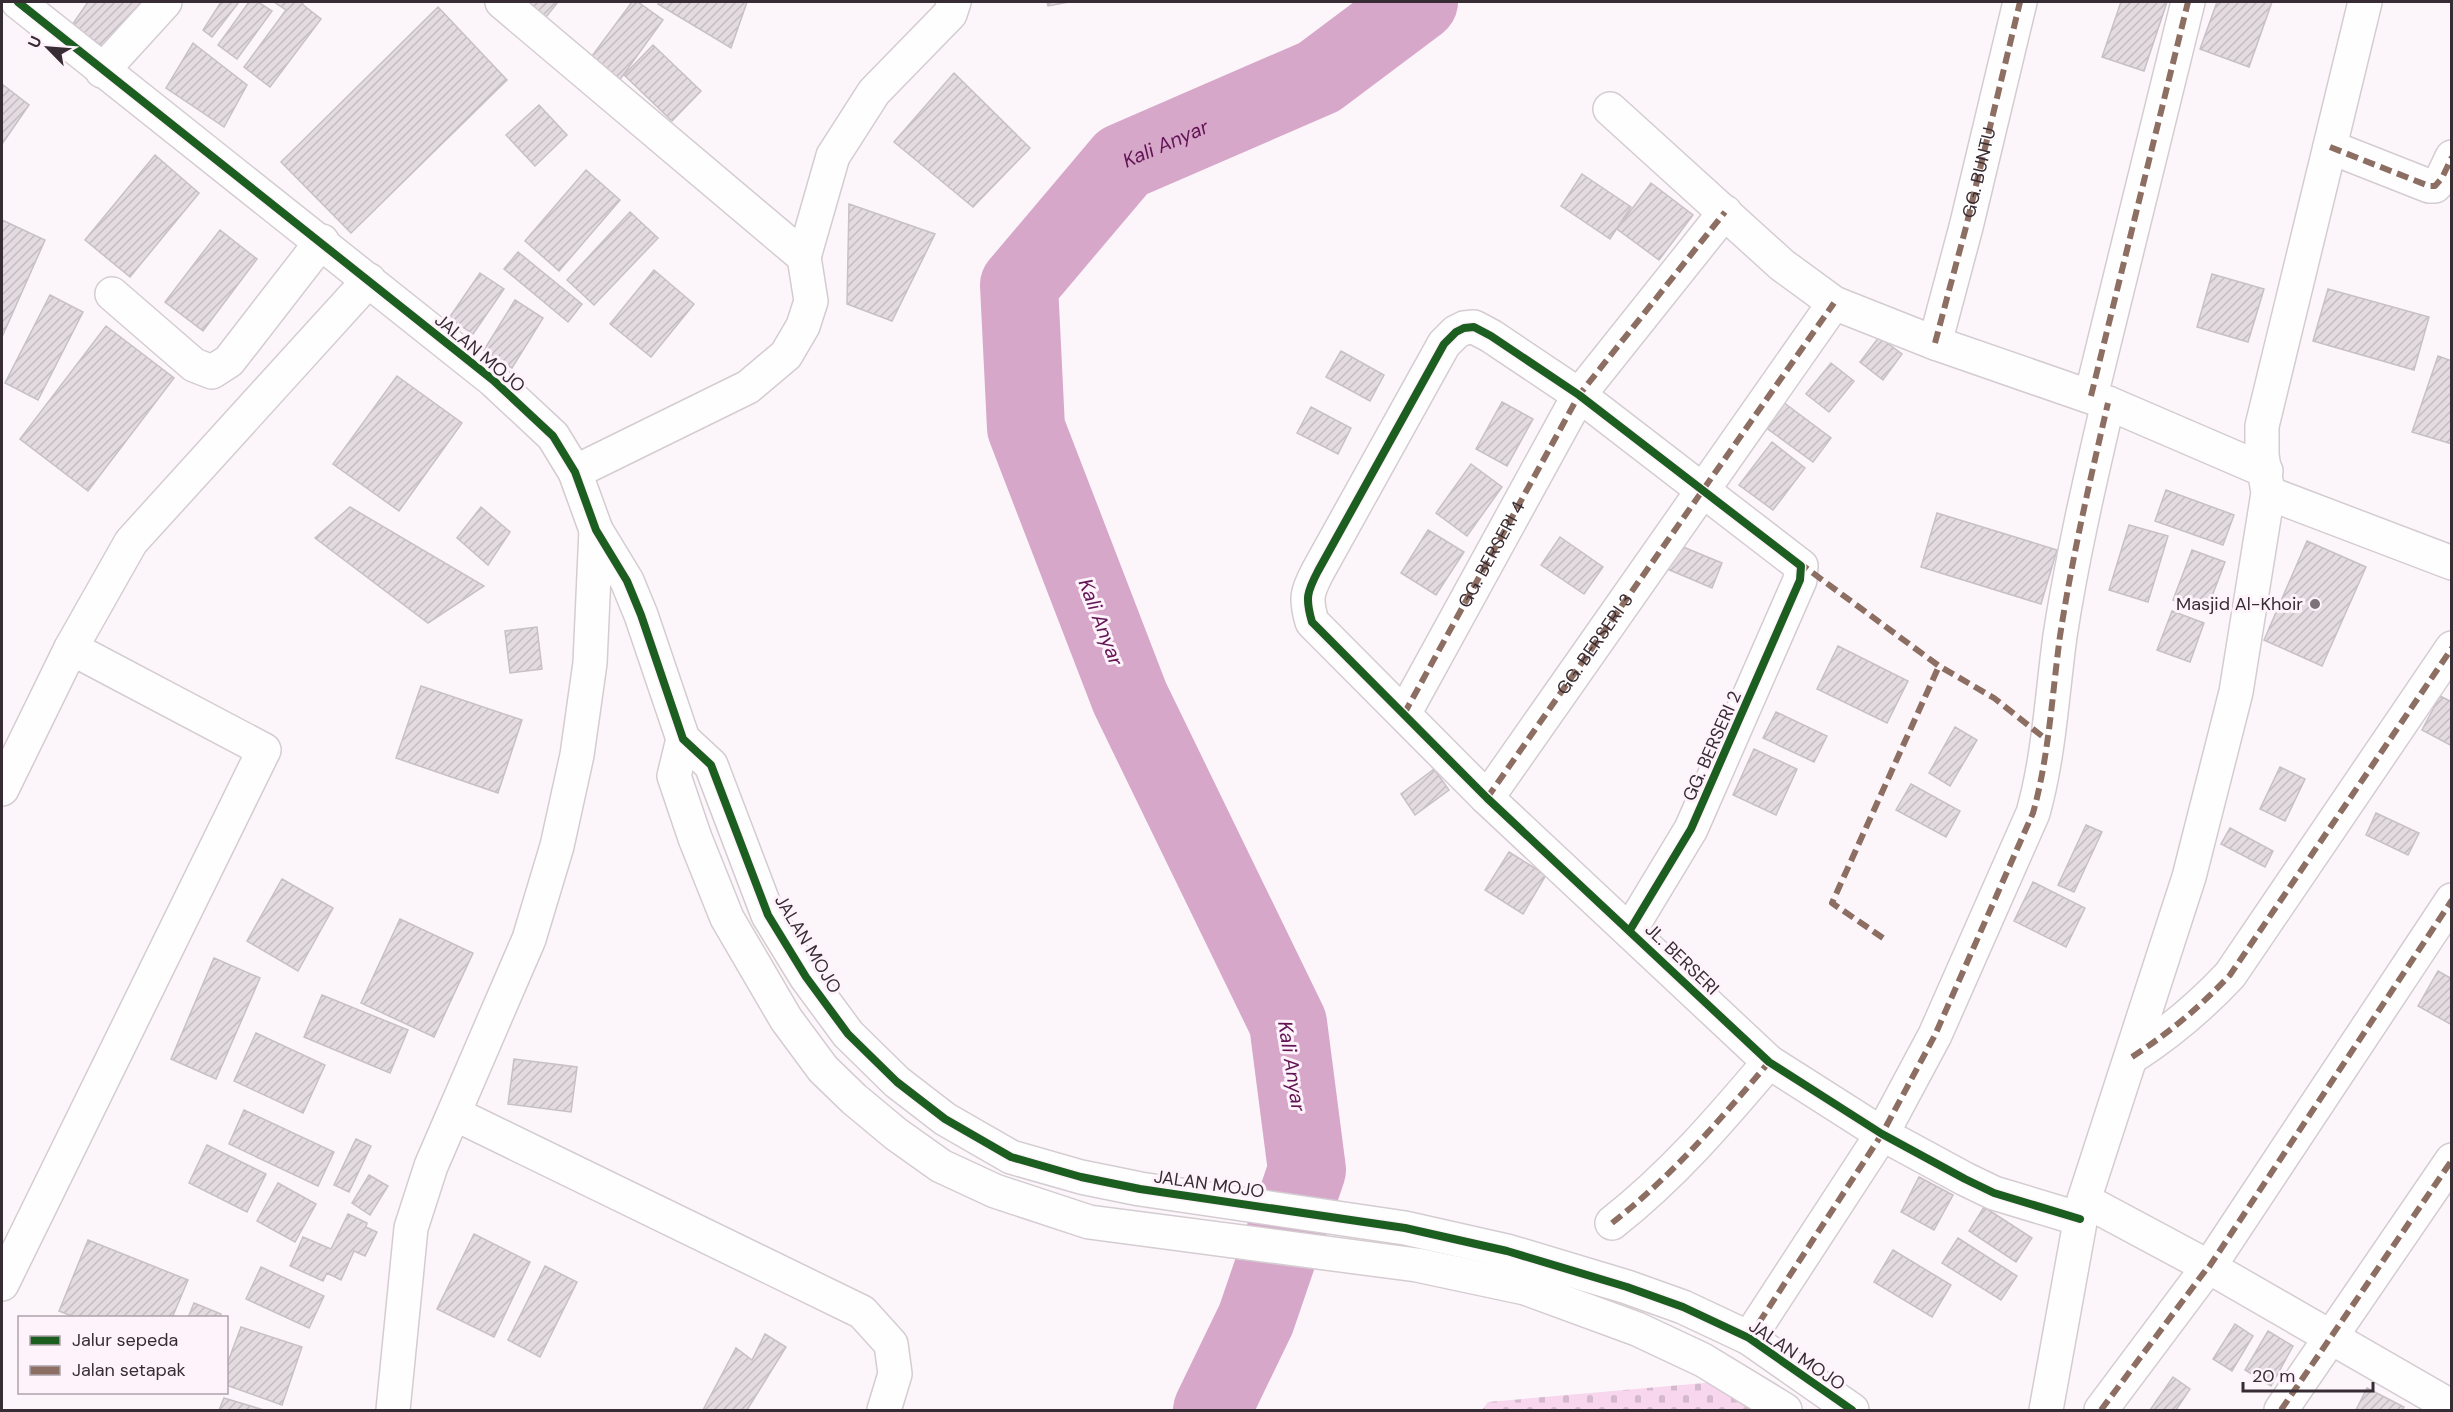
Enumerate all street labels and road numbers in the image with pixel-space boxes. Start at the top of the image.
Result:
street label: GG. BUNTU [1957,125,2002,220]
street label: JALAN MOJO [430,308,530,398]
street label: GG. BERSERI 4 [1452,497,1531,612]
street label: GG. BERSERI 3 [1551,589,1639,699]
street label: GG. BERSERI 2 [1677,687,1747,805]
street label: JALAN MOJO [769,890,847,998]
street label: JL. BERSERI [1640,918,1724,1000]
street label: JALAN MOJO [1152,1164,1266,1204]
street label: JALAN MOJO [1744,1314,1850,1396]

